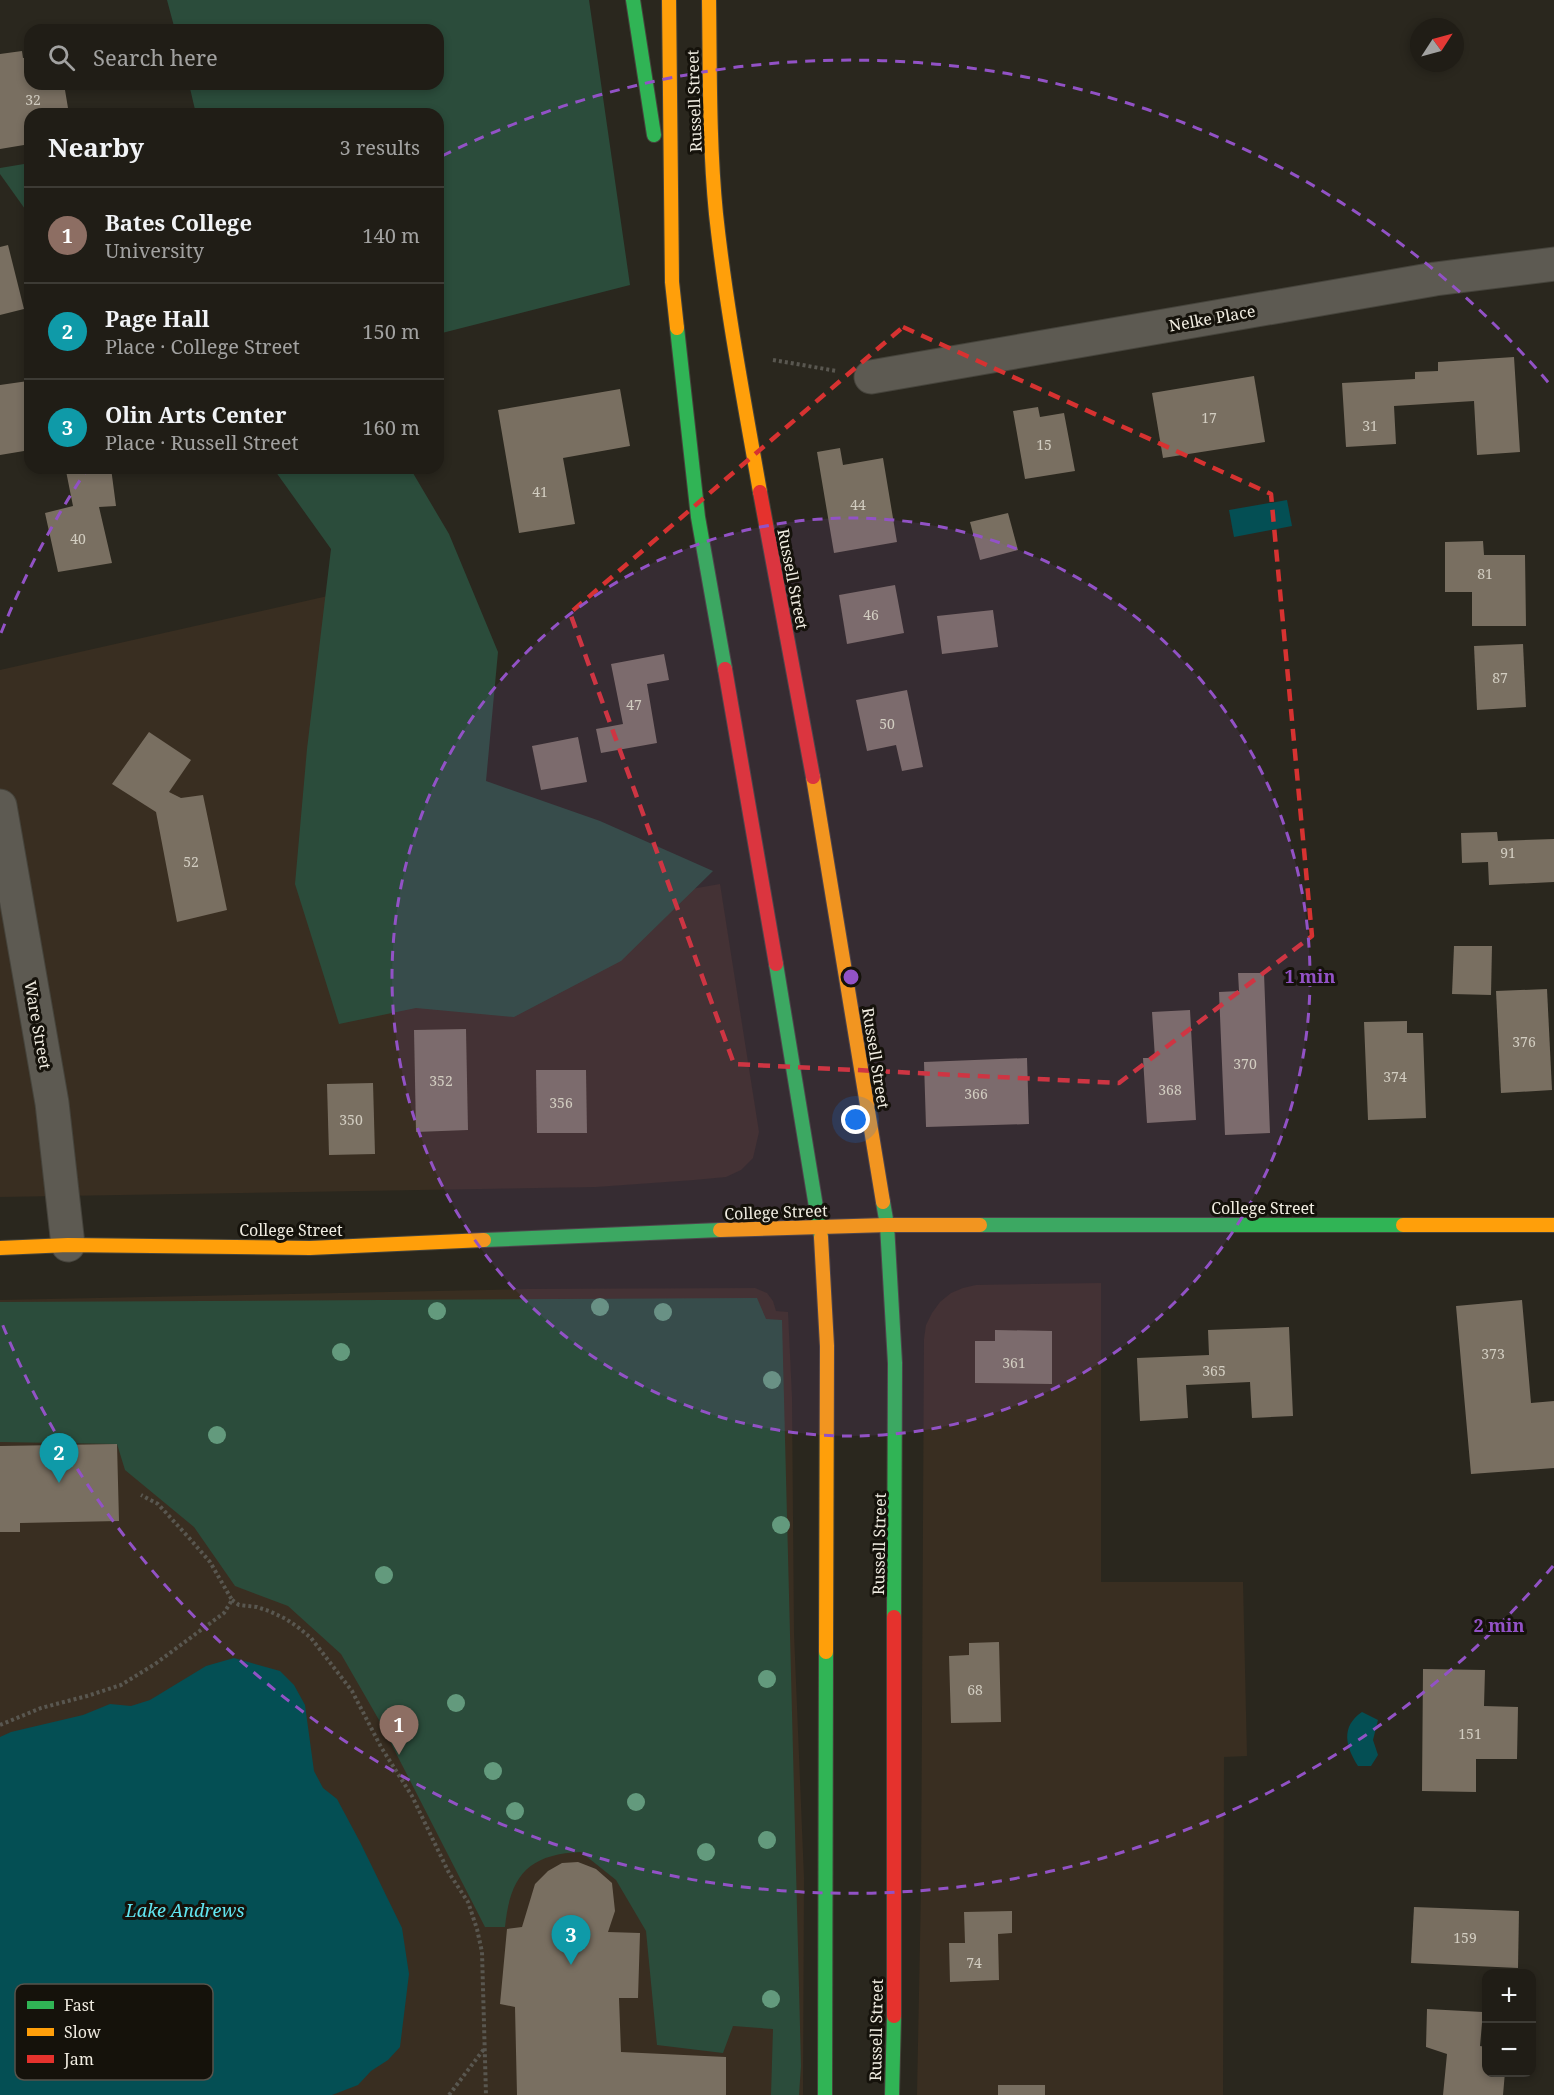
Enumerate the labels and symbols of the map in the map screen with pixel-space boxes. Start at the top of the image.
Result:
north arrow [1410,18,1464,72]
street label: Russell Street [681,49,707,153]
house number: 32 [25,90,41,109]
street label: Nelke Place [1167,300,1257,336]
house number: 17 [1201,408,1217,427]
house number: 31 [1362,416,1378,435]
house number: 15 [1036,435,1052,454]
house number: 41 [532,482,548,501]
house number: 44 [850,495,866,514]
street label: Russell Street [772,527,814,632]
house number: 40 [70,529,86,548]
house number: 81 [1477,564,1493,583]
house number: 46 [863,605,879,624]
house number: 87 [1492,668,1508,687]
house number: 47 [626,695,642,714]
house number: 50 [879,714,895,733]
house number: 91 [1500,843,1516,862]
house number: 52 [183,852,199,871]
text: 1 min [1285,964,1335,988]
centre of rings [841,967,861,987]
street label: Ware Street [19,979,57,1071]
street label: Russell Street [857,1006,895,1111]
house number: 376 [1512,1032,1536,1051]
house number: 370 [1233,1054,1257,1073]
house number: 374 [1383,1067,1407,1086]
house number: 352 [429,1071,453,1090]
house number: 368 [1158,1080,1182,1099]
house number: 366 [964,1084,988,1103]
house number: 356 [549,1093,573,1112]
your location [841,1105,870,1134]
house number: 350 [339,1110,363,1129]
street label: College Street [1211,1197,1315,1219]
street label: College Street [724,1199,828,1225]
street label: College Street [239,1219,343,1241]
house number: 373 [1481,1344,1505,1363]
house number: 361 [1002,1353,1026,1372]
house number: 365 [1202,1361,1226,1380]
pin: 2 [40,1434,78,1483]
street label: Russell Street [867,1492,891,1595]
text: 2 min [1474,1613,1524,1637]
house number: 68 [967,1680,983,1699]
pin: 1 [380,1706,418,1755]
house number: 151 [1458,1724,1482,1743]
water label: Lake Andrews [125,1898,245,1922]
pin: 3 [552,1916,590,1965]
house number: 159 [1453,1928,1477,1947]
house number: 74 [966,1953,982,1972]
street label: Russell Street [864,1978,888,2081]
legend [15,1984,213,2080]
text: Fast [64,1994,95,2016]
text: Slow [64,2021,101,2043]
text: Jam [63,2048,94,2070]

